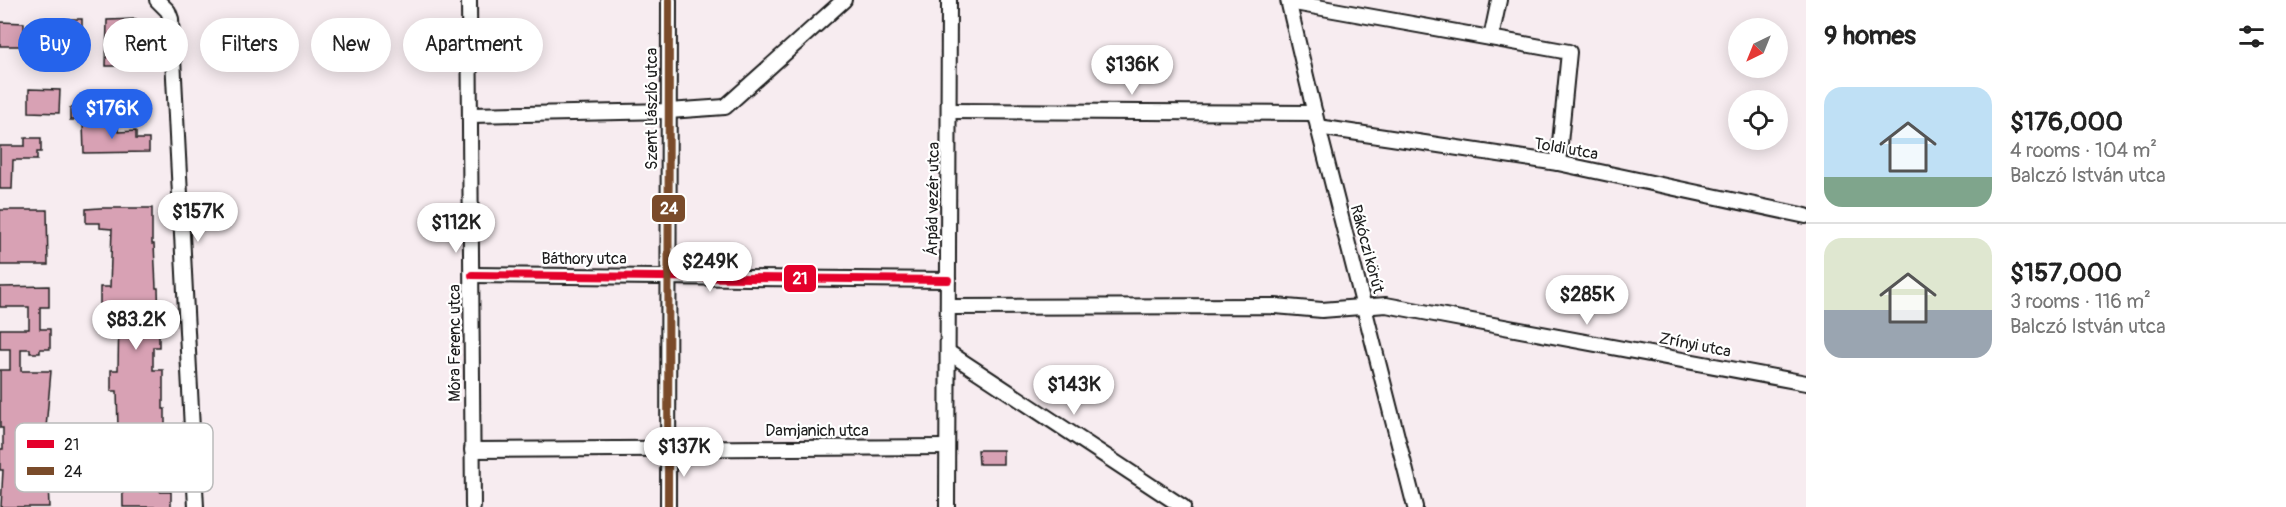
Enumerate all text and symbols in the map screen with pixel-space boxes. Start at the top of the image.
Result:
chip: Buy [18,18,91,72]
chip: Rent [103,18,188,72]
chip: Filters [200,18,299,72]
chip: New [311,18,391,72]
chip: Apartment [403,18,543,72]
north arrow [1728,18,1788,78]
map controls [1728,18,1788,150]
text: 9 homes [1824,20,1916,52]
icon: filters [2235,20,2268,53]
pin: $136K [1090,45,1174,96]
street label: Szent László utca [642,48,662,170]
text: $136K [1105,52,1159,77]
pin: $176K [70,89,154,140]
button: locate [1728,90,1788,150]
text: $176K [86,96,138,121]
text: $176,000 [2010,106,2123,138]
icon: home [1872,111,1944,183]
street label: Toldi utca [1532,134,1600,164]
text: 4 rooms · 104 m² [2010,138,2157,163]
street label: Árpád vezér utca [922,142,944,256]
text: Balczó István utca [2010,163,2165,188]
pin: $157K [156,192,240,243]
line badge: 24 [651,194,686,223]
text: $157K [172,199,224,224]
text: 24 [660,199,679,219]
pin: $112K [414,203,498,254]
street label: Rákóczi körút [1346,203,1389,296]
text: $112K [431,210,481,235]
pin: $249K [668,242,752,293]
street label: Báthory utca [541,249,627,269]
text: $249K [682,249,738,274]
text: $157,000 [2010,257,2122,289]
icon: home [1872,262,1944,334]
line badge: 21 [783,264,817,293]
text: 21 [792,269,808,289]
pin: $285K [1545,275,1629,326]
text: $285K [1560,282,1615,307]
street label: Móra Ferenc utca [445,284,465,402]
text: 3 rooms · 116 m² [2010,289,2151,314]
pin: $83.2K [87,300,185,351]
text: $83.2K [106,307,166,332]
text: Balczó István utca [2010,314,2165,339]
street label: Zrínyi utca [1657,328,1733,362]
pin: $143K [1032,365,1116,416]
text: $143K [1047,372,1101,397]
street label: Damjanich utca [765,421,869,441]
legend [15,423,213,492]
pin: $137K [642,427,726,478]
text: $137K [658,434,710,459]
text: 21 [64,435,79,455]
text: 24 [64,462,82,482]

